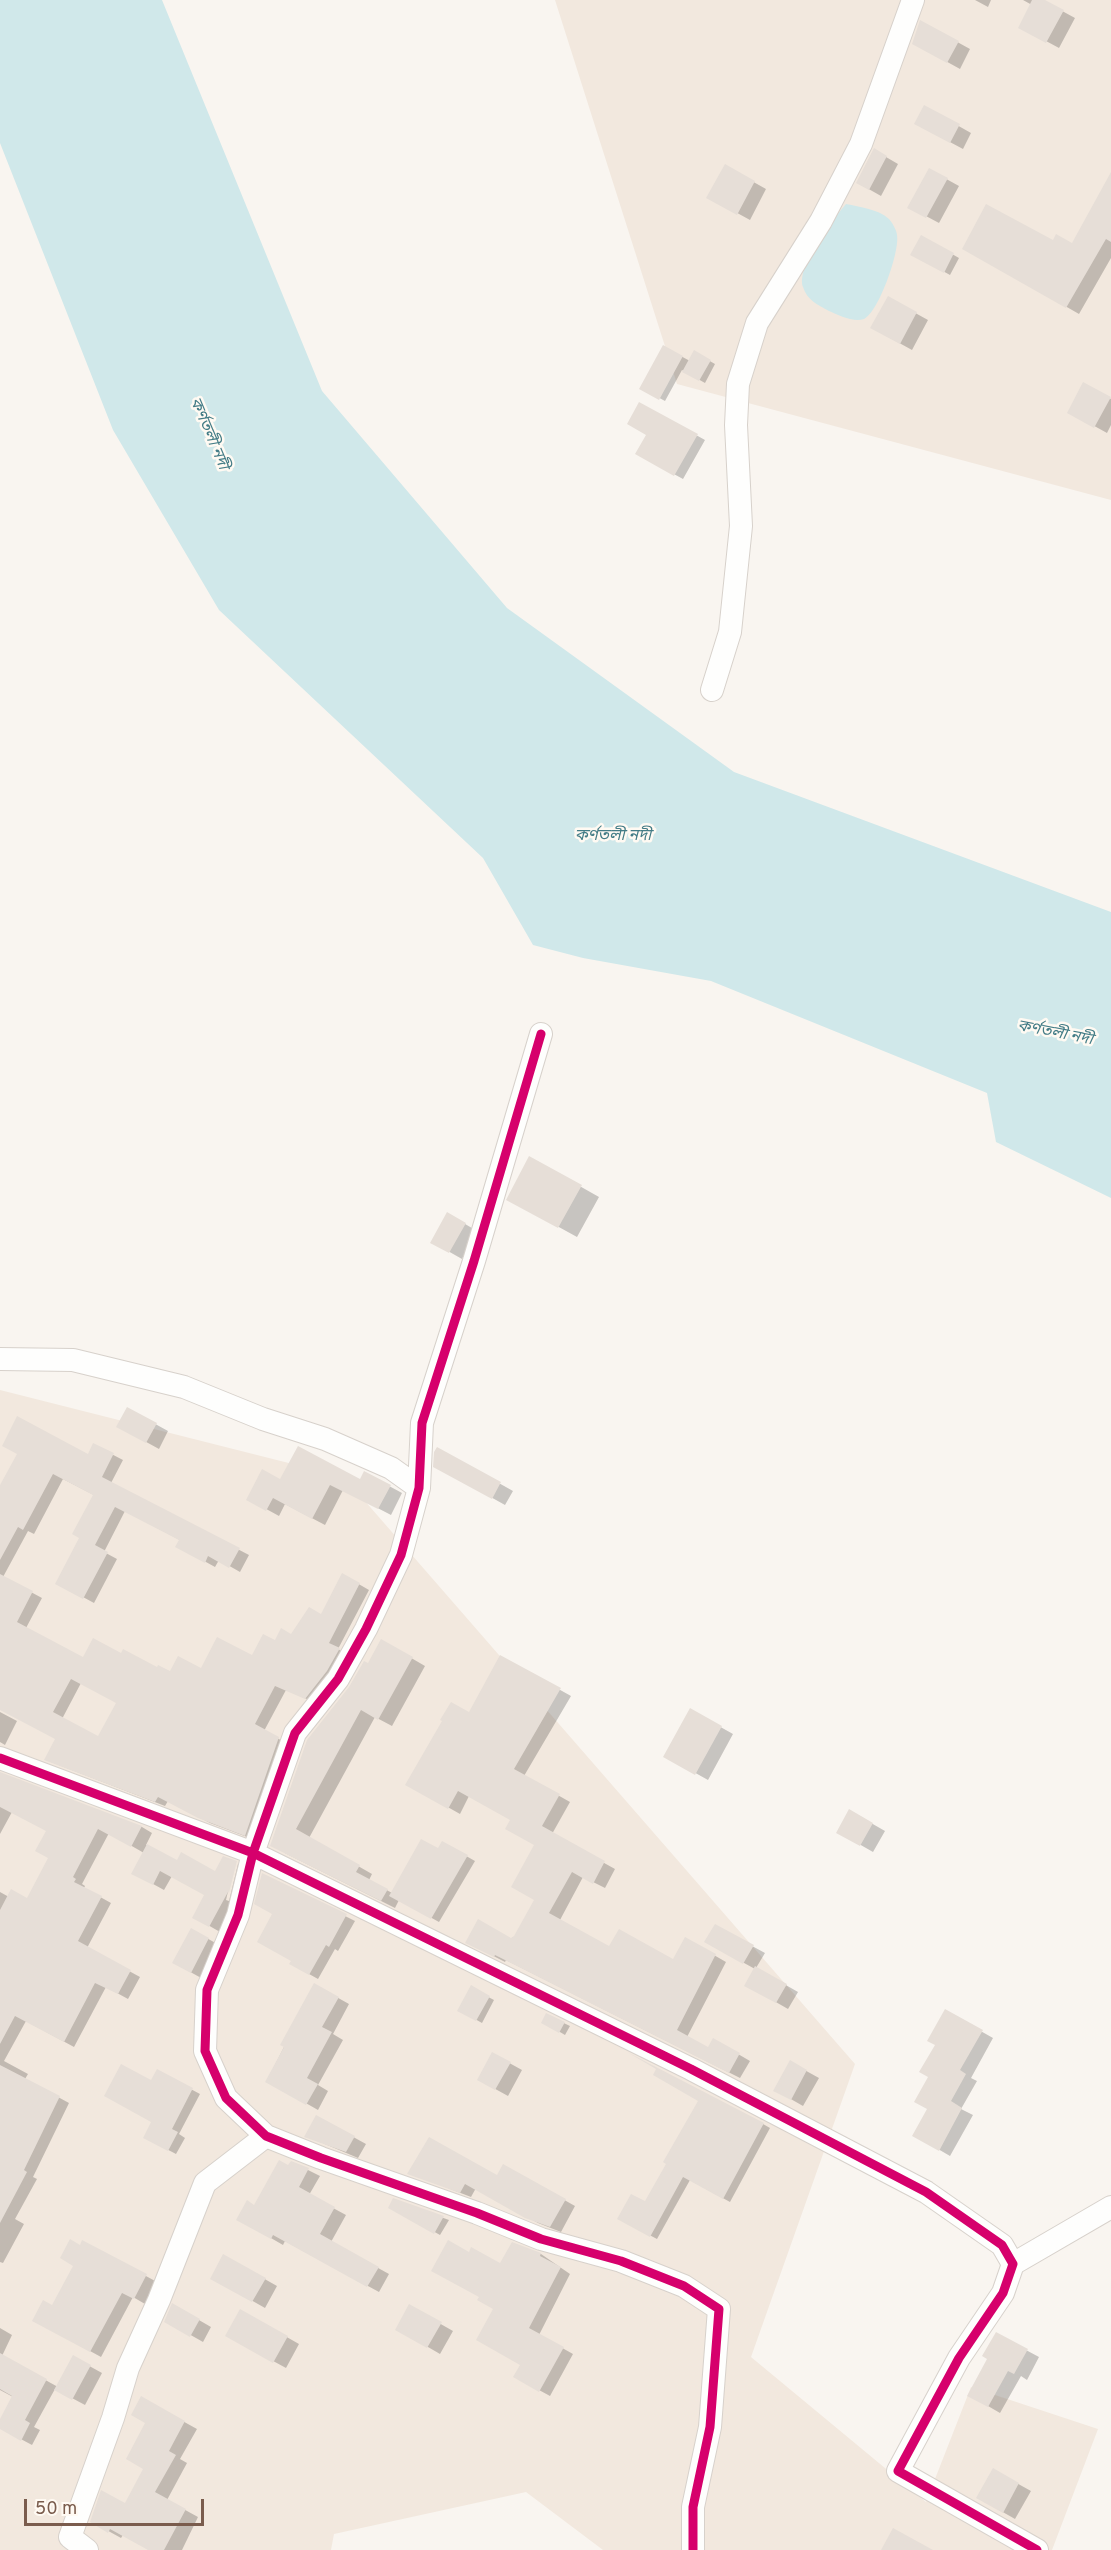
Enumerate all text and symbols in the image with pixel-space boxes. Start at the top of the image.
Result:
water label: কর্ণতলী নদী [184,395,232,473]
water label: কর্ণতলী নদী [575,827,651,847]
water label: কর্ণতলী নদী [1016,1017,1094,1051]
scale bar [27,2487,207,2525]
text: 50 m [35,2498,77,2521]

